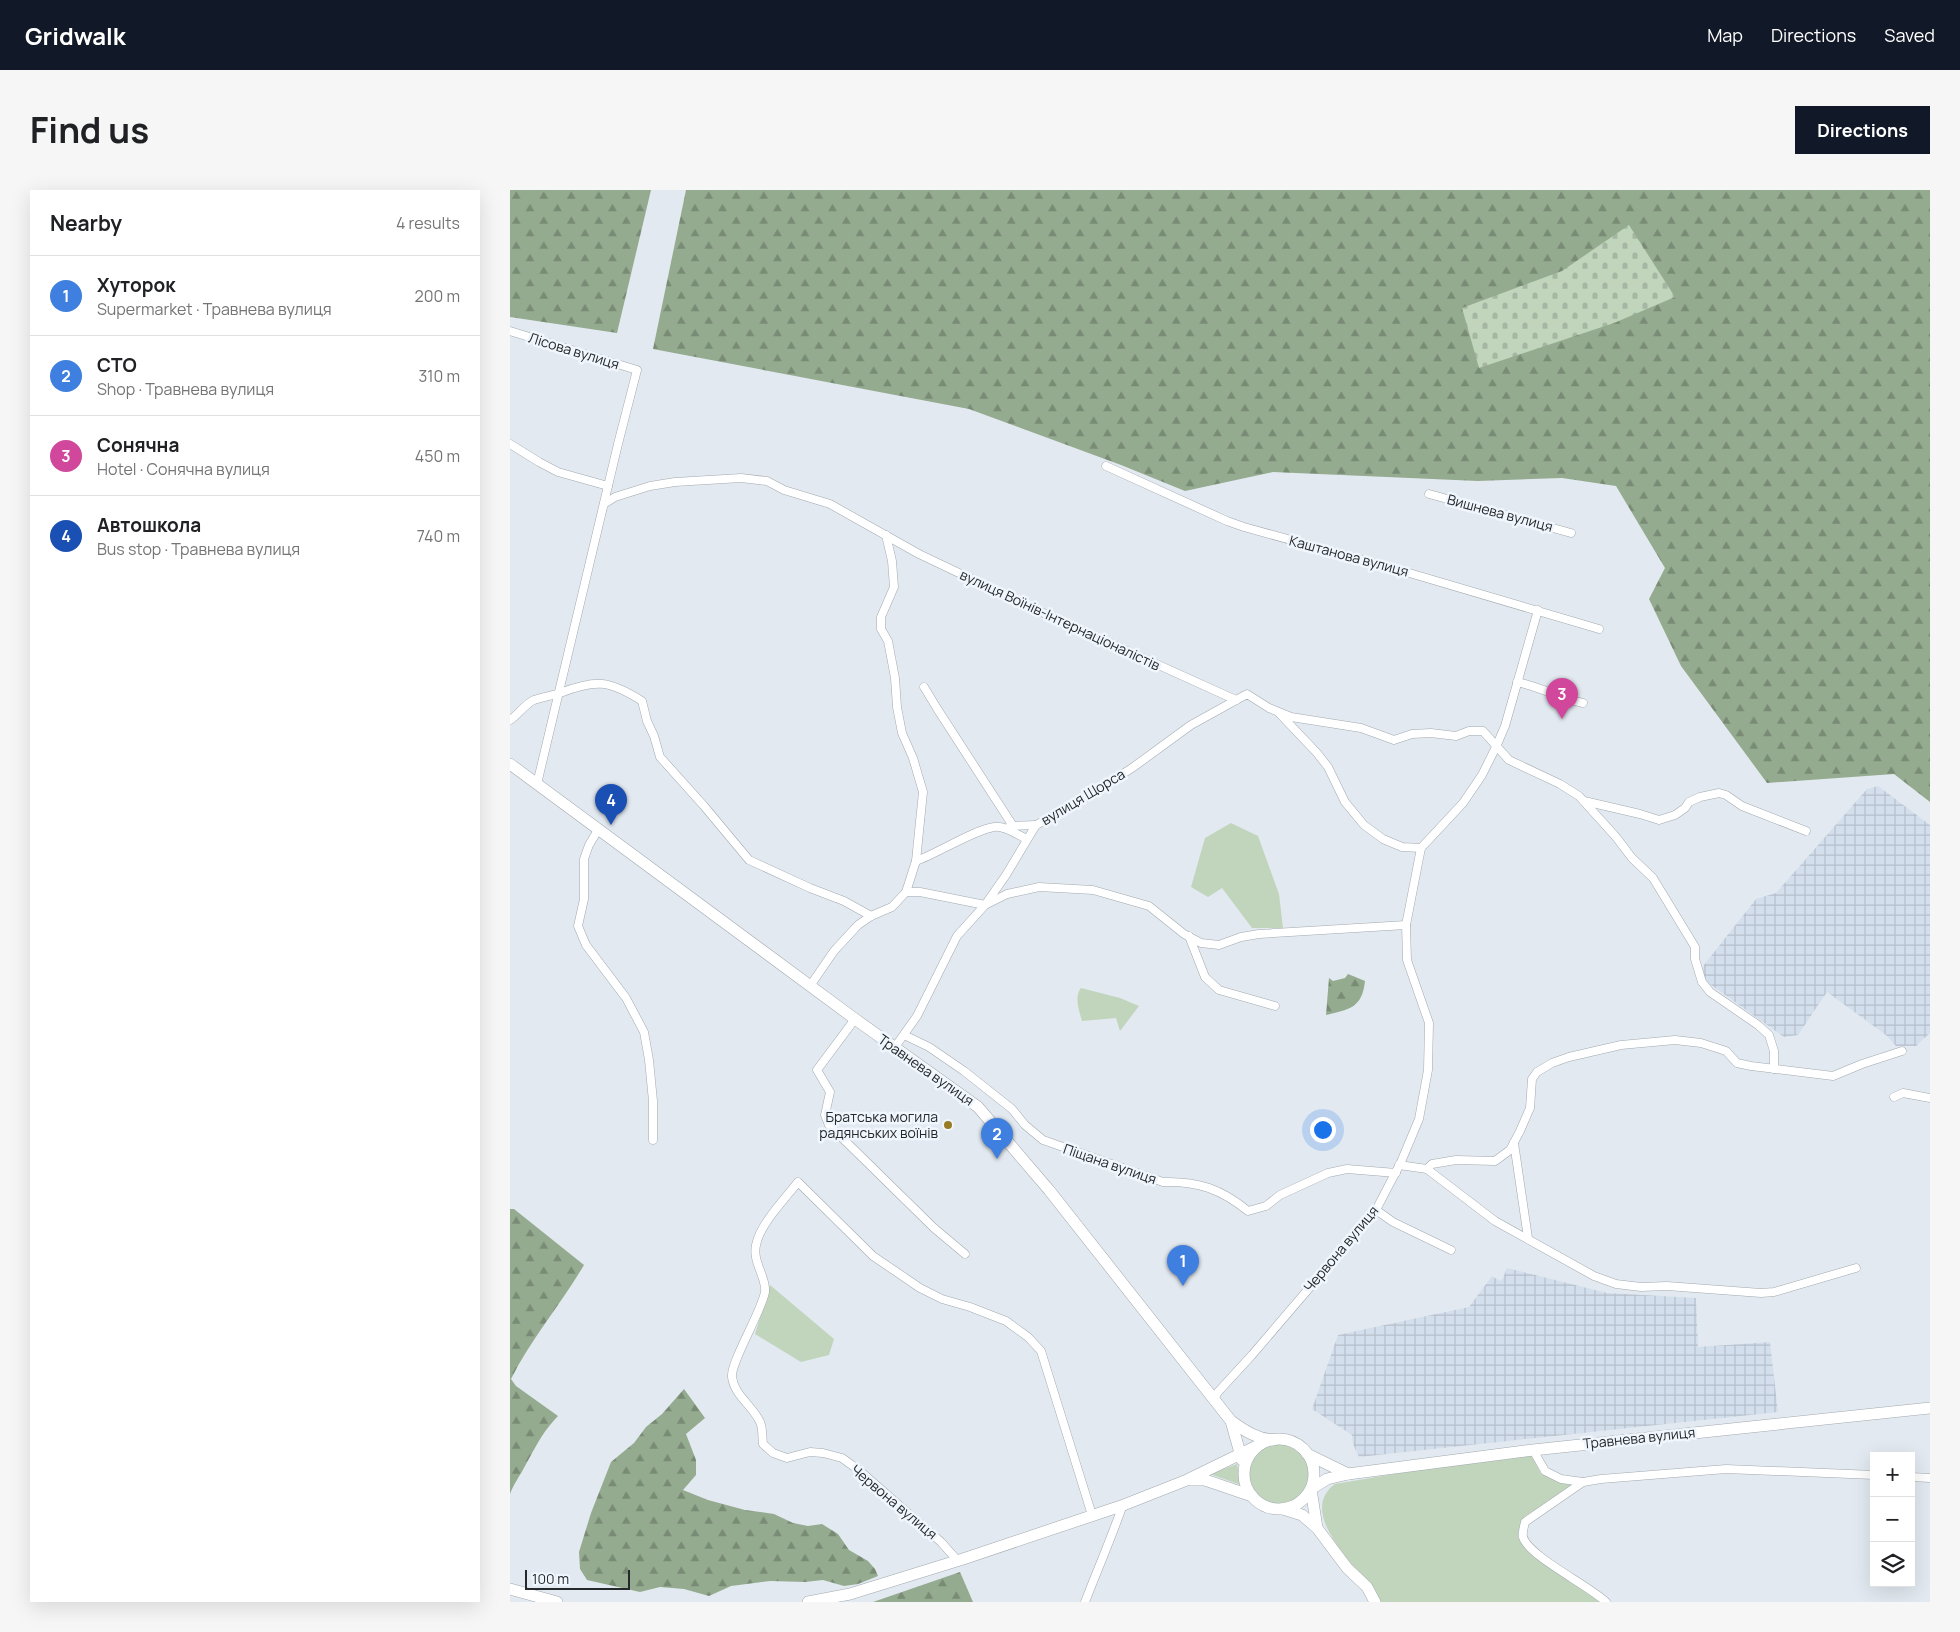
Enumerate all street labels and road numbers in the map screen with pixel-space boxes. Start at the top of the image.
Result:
street label: Лісова вулиця [526,328,622,373]
street label: Вишнева вулиця [1445,489,1555,536]
street label: Каштанова вулиця [1287,530,1411,581]
street label: вулиця Воїнів-Інтернаціоналістів [957,565,1164,675]
street label: вулиця Щорса [1037,764,1128,829]
street label: Травнева вулиця [875,1029,978,1110]
street label: Піщана вулиця [1061,1139,1159,1188]
street label: Червона вулиця [1299,1202,1382,1296]
street label: Травнева вулиця [1582,1422,1696,1453]
street label: Червона вулиця [847,1460,941,1543]

